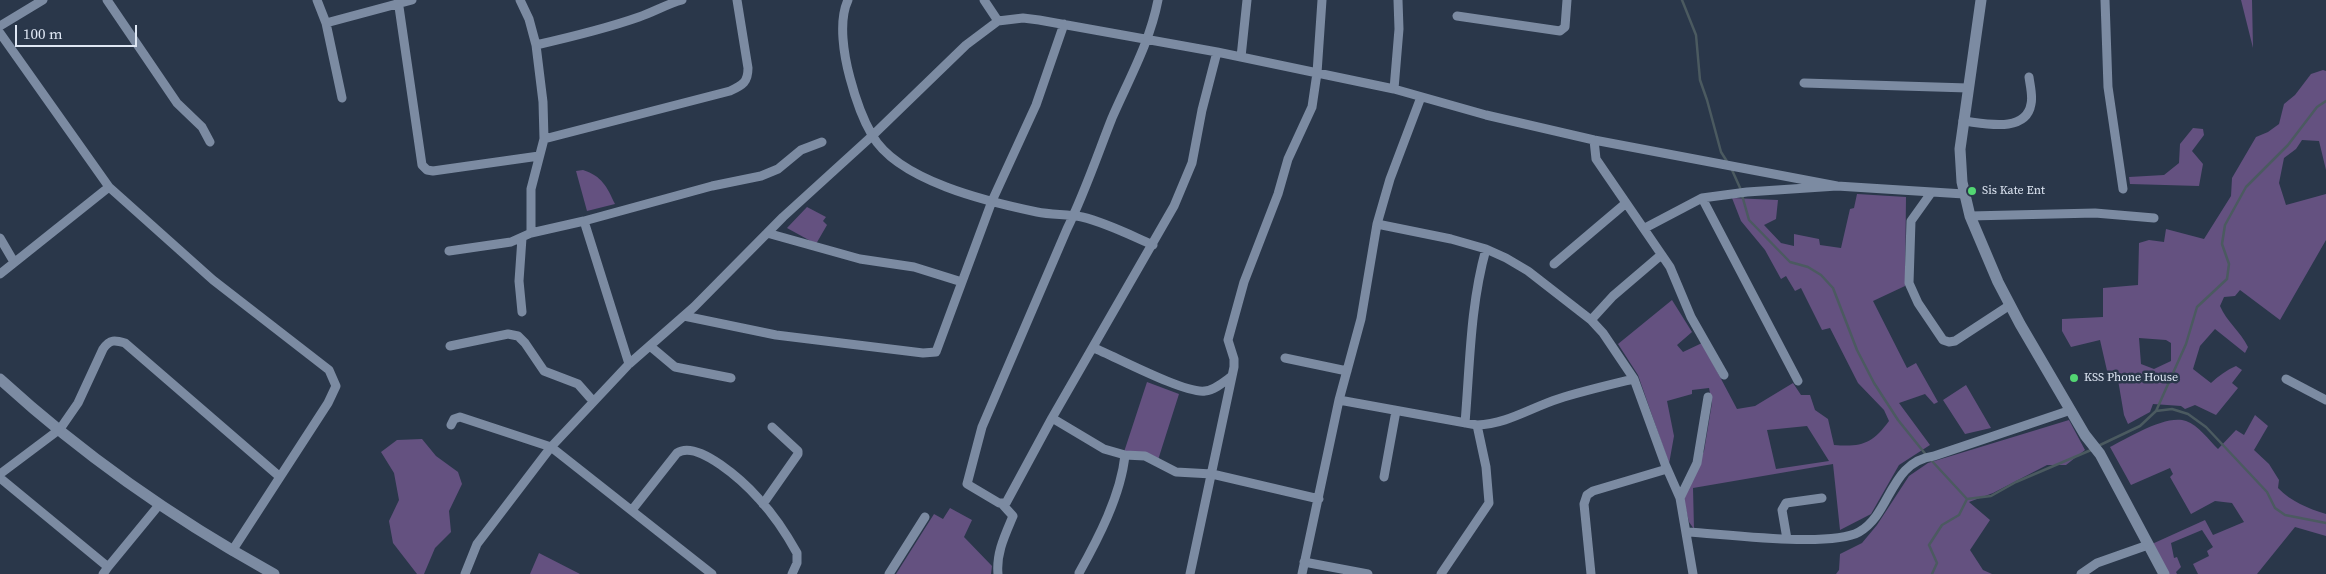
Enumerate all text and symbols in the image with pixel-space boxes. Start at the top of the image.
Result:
scale bar [18,15,140,47]
text: 100 m [23,23,63,44]
place label: Sis Kate Ent [1982,184,2045,198]
marker: Sis Kate Ent [1966,185,1978,197]
place label: KSS Phone House [2084,371,2178,385]
marker: KSS Phone House [2068,372,2080,384]

